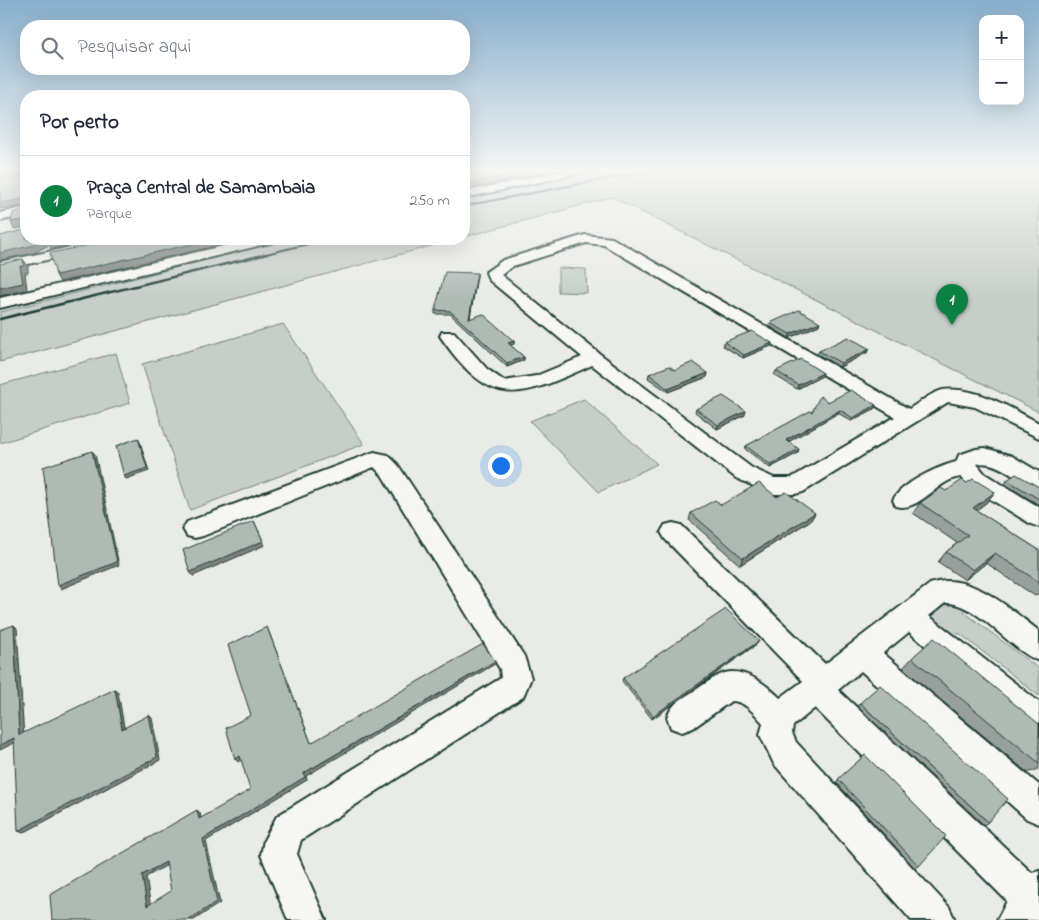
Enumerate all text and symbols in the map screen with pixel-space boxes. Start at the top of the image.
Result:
map controls [979,15,1024,105]
button: + [979,15,1024,60]
search box [20,20,470,75]
icon: search [38,34,66,62]
text: Pesquisar aqui [78,34,191,61]
button: − [979,60,1024,105]
text: Por perto [40,108,119,138]
text: Praça Central de Samambaia [87,175,315,202]
text: 1 [53,189,59,213]
text: 250 m [410,189,450,213]
text: Parque [87,202,132,226]
pin: 1 [936,284,968,325]
your location [488,453,514,479]

